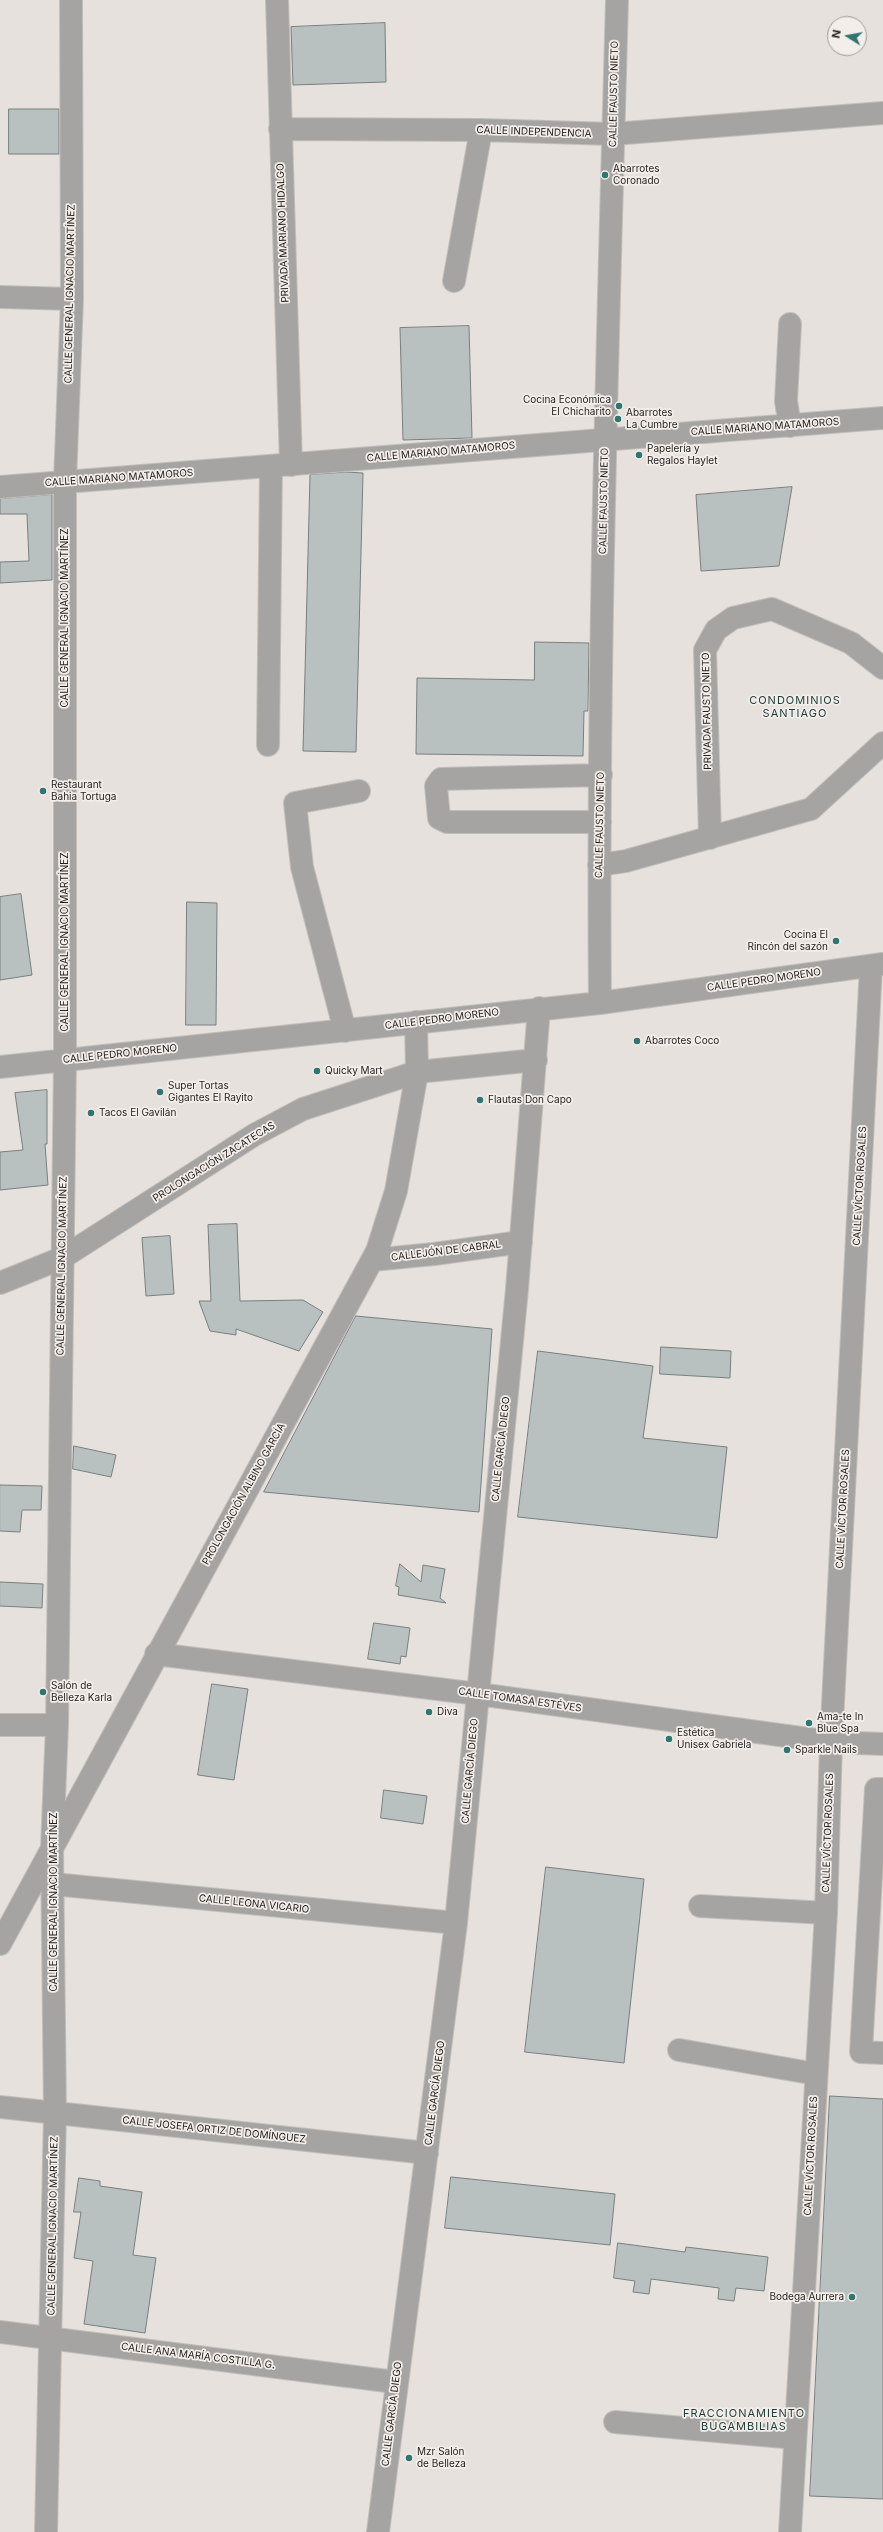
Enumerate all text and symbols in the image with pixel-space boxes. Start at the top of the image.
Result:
north arrow [827,16,867,56]
text: N [829,28,844,39]
street label: CALLE FAUSTO NIETO [607,41,621,147]
street label: CALLE INDEPENDENCIA [476,124,592,140]
street label: PRIVADA MARIANO HIDALGO [275,163,291,303]
place label: Abarrotes Coronado [613,163,660,186]
marker: Abarrotes Coronado [600,170,610,180]
street label: CALLE GENERAL IGNACIO MARTÍNEZ [62,204,78,384]
place label: Cocina Económica El Chicharito [523,394,611,418]
marker: Cocina Económica El Chicharito [614,401,624,411]
place label: Abarrotes La Cumbre [626,407,678,430]
marker: Abarrotes La Cumbre [613,414,623,424]
street label: CALLE MARIANO MATAMOROS [690,416,840,438]
street label: CALLE MARIANO MATAMOROS [366,440,516,464]
place label: Papelería y Regalos Haylet [647,443,717,466]
street label: CALLE FAUSTO NIETO [597,448,611,554]
marker: Papelería y Regalos Haylet [634,450,644,460]
street label: CALLE MARIANO MATAMOROS [44,467,194,489]
street label: CALLE GENERAL IGNACIO MARTÍNEZ [59,529,71,707]
street label: PRIVADA FAUSTO NIETO [700,652,714,770]
district label: CONDOMINIOS SANTIAGO [749,694,841,720]
street label: CALLE FAUSTO NIETO [593,772,607,878]
place label: Restaurant Bahia Tortuga [51,779,116,802]
marker: Restaurant Bahia Tortuga [38,786,48,796]
street label: CALLE GENERAL IGNACIO MARTÍNEZ [59,853,71,1031]
place label: Cocina El Rincón del sazón [747,929,828,952]
marker: Cocina El Rincón del sazón [831,936,841,946]
street label: CALLE PEDRO MORENO [706,966,822,994]
street label: CALLE PEDRO MORENO [384,1006,500,1032]
place label: Abarrotes Coco [645,1035,719,1047]
marker: Abarrotes Coco [632,1036,642,1046]
street label: CALLE PEDRO MORENO [62,1042,178,1066]
place label: Quicky Mart [325,1065,382,1077]
marker: Quicky Mart [312,1066,322,1076]
place label: Super Tortas Gigantes El Rayito [168,1080,253,1104]
marker: Super Tortas Gigantes El Rayito [155,1087,165,1097]
place label: Flautas Don Capo [488,1094,572,1106]
marker: Flautas Don Capo [475,1095,485,1105]
place label: Tacos El Gavilán [99,1107,176,1119]
marker: Tacos El Gavilán [86,1108,96,1118]
street label: PROLONGACIÓN ZACATECAS [151,1119,277,1205]
street label: CALLE VÍCTOR ROSALES [851,1126,869,1246]
street label: CALLE GENERAL IGNACIO MARTÍNEZ [54,1176,70,1356]
street label: CALLEJÓN DE CABRAL [390,1238,502,1264]
street label: CALLE GARCÍA DIEGO [490,1396,512,1502]
street label: PROLONGACIÓN ALBINO GARCÍA [200,1421,288,1567]
street label: CALLE VÍCTOR ROSALES [834,1449,852,1569]
place label: Salón de Belleza Karla [51,1680,112,1704]
street label: CALLE TOMASA ESTÉVES [458,1685,582,1715]
marker: Salón de Belleza Karla [38,1687,48,1697]
place label: Diva [437,1706,458,1718]
marker: Diva [424,1707,434,1717]
place label: Ama-te In Blue Spa [817,1711,863,1734]
street label: CALLE GARCÍA DIEGO [459,1718,481,1824]
marker: Ama-te In Blue Spa [804,1718,814,1728]
place label: Estética Unisex Gabriela [677,1727,751,1750]
marker: Estética Unisex Gabriela [664,1734,674,1744]
place label: Sparkle Nails [795,1744,857,1756]
marker: Sparkle Nails [782,1745,792,1755]
street label: CALLE VÍCTOR ROSALES [820,1773,836,1893]
street label: CALLE GENERAL IGNACIO MARTÍNEZ [48,1813,60,1991]
street label: CALLE LEONA VICARIO [198,1892,310,1916]
street label: CALLE GARCÍA DIEGO [423,2040,447,2146]
street label: CALLE VÍCTOR ROSALES [802,2096,820,2216]
street label: CALLE JOSEFA ORTIZ DE DOMÍNGUEZ [122,2114,306,2146]
street label: CALLE GENERAL IGNACIO MARTÍNEZ [45,2136,61,2316]
place label: Bodega Aurrera [769,2291,844,2303]
marker: Bodega Aurrera [847,2292,857,2302]
street label: CALLE ANA MARÍA COSTILLA G. [120,2341,276,2371]
street label: CALLE GARCÍA DIEGO [380,2361,404,2467]
district label: FRACCIONAMIENTO BUGAMBILIAS [683,2407,805,2433]
place label: Mzr Salón de Belleza [417,2446,466,2470]
marker: Mzr Salón de Belleza [404,2453,414,2463]

